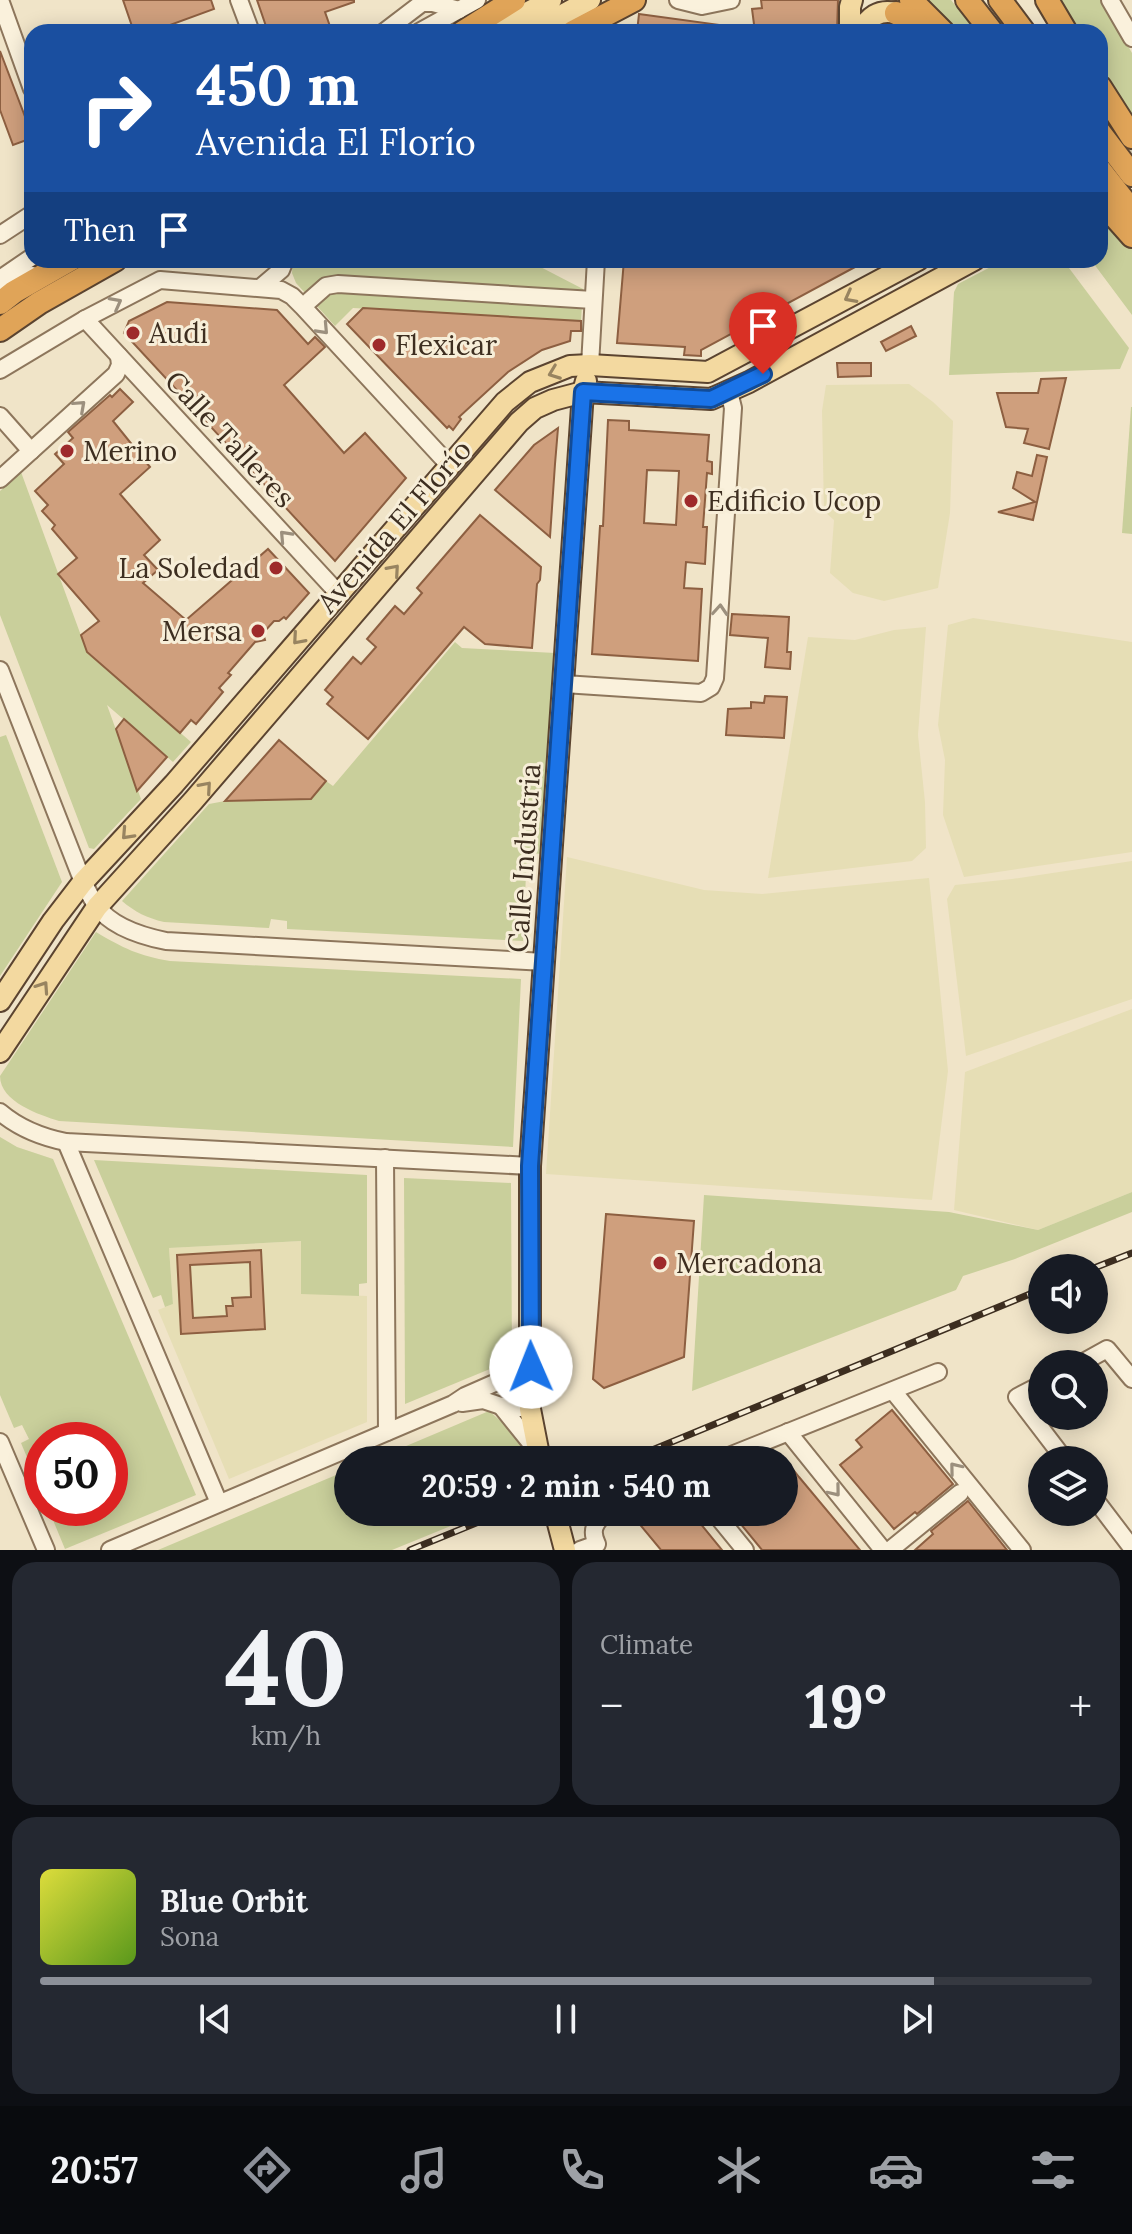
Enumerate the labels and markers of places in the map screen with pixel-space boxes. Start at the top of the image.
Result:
pin [729,292,797,374]
place label: Audi [148,315,208,351]
marker: Audi [124,324,142,342]
place label: Flexicar [395,327,497,363]
marker: Flexicar [370,336,388,354]
place label: Merino [83,433,177,469]
marker: Merino [58,442,76,460]
place label: Edificio Ucop [707,483,881,519]
marker: Edificio Ucop [682,492,700,510]
place label: La Soledad [119,550,260,586]
marker: La Soledad [267,559,285,577]
place label: Mersa [162,613,242,649]
marker: Mersa [249,622,267,640]
place label: Mercadona [676,1245,822,1281]
marker: Mercadona [651,1254,669,1272]

